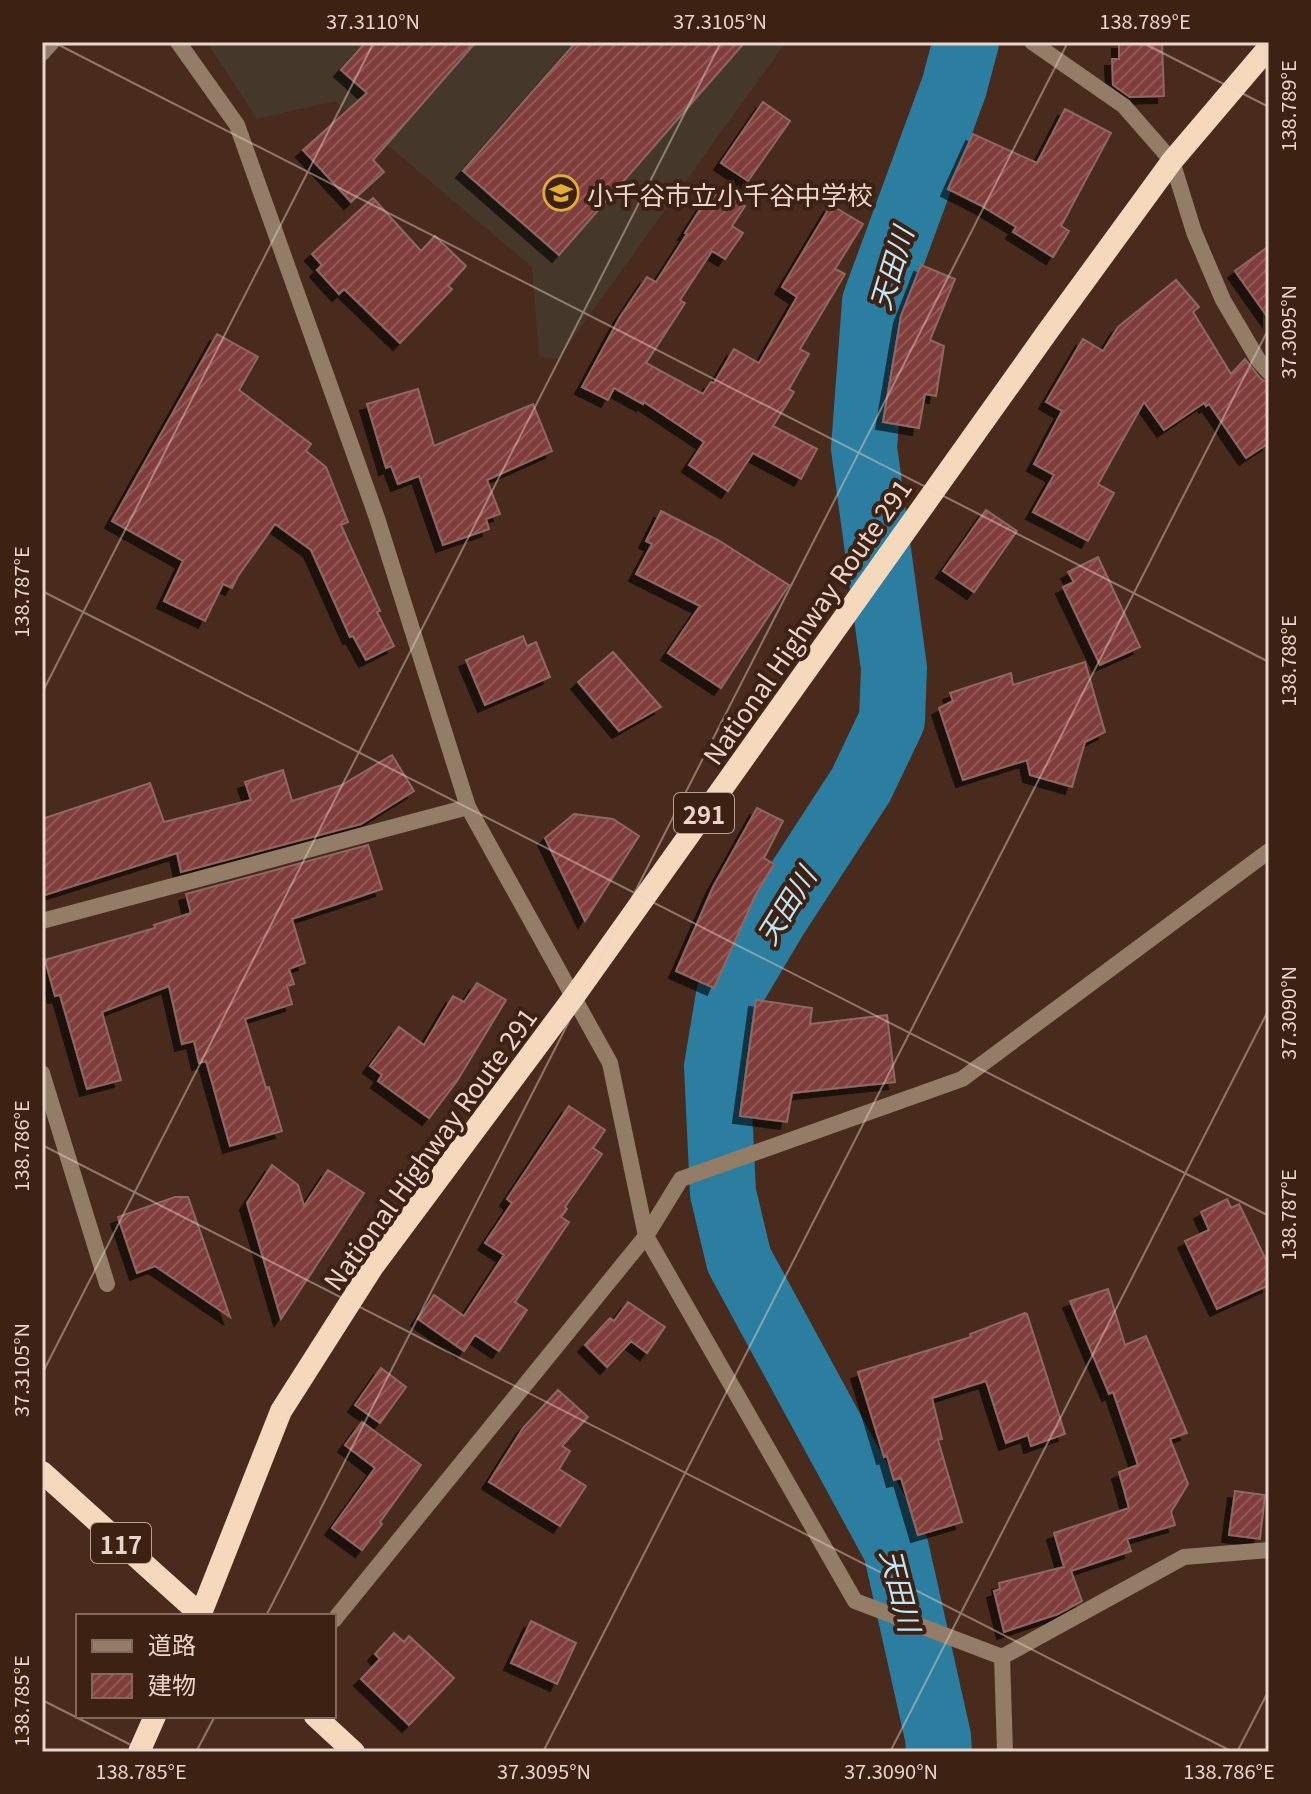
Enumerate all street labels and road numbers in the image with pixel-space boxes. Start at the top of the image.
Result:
street label: National Highway Route 291 [693,471,919,771]
road number: 291 [674,793,734,833]
street label: National Highway Route 291 [314,999,544,1297]
road number: 117 [91,1523,151,1563]

